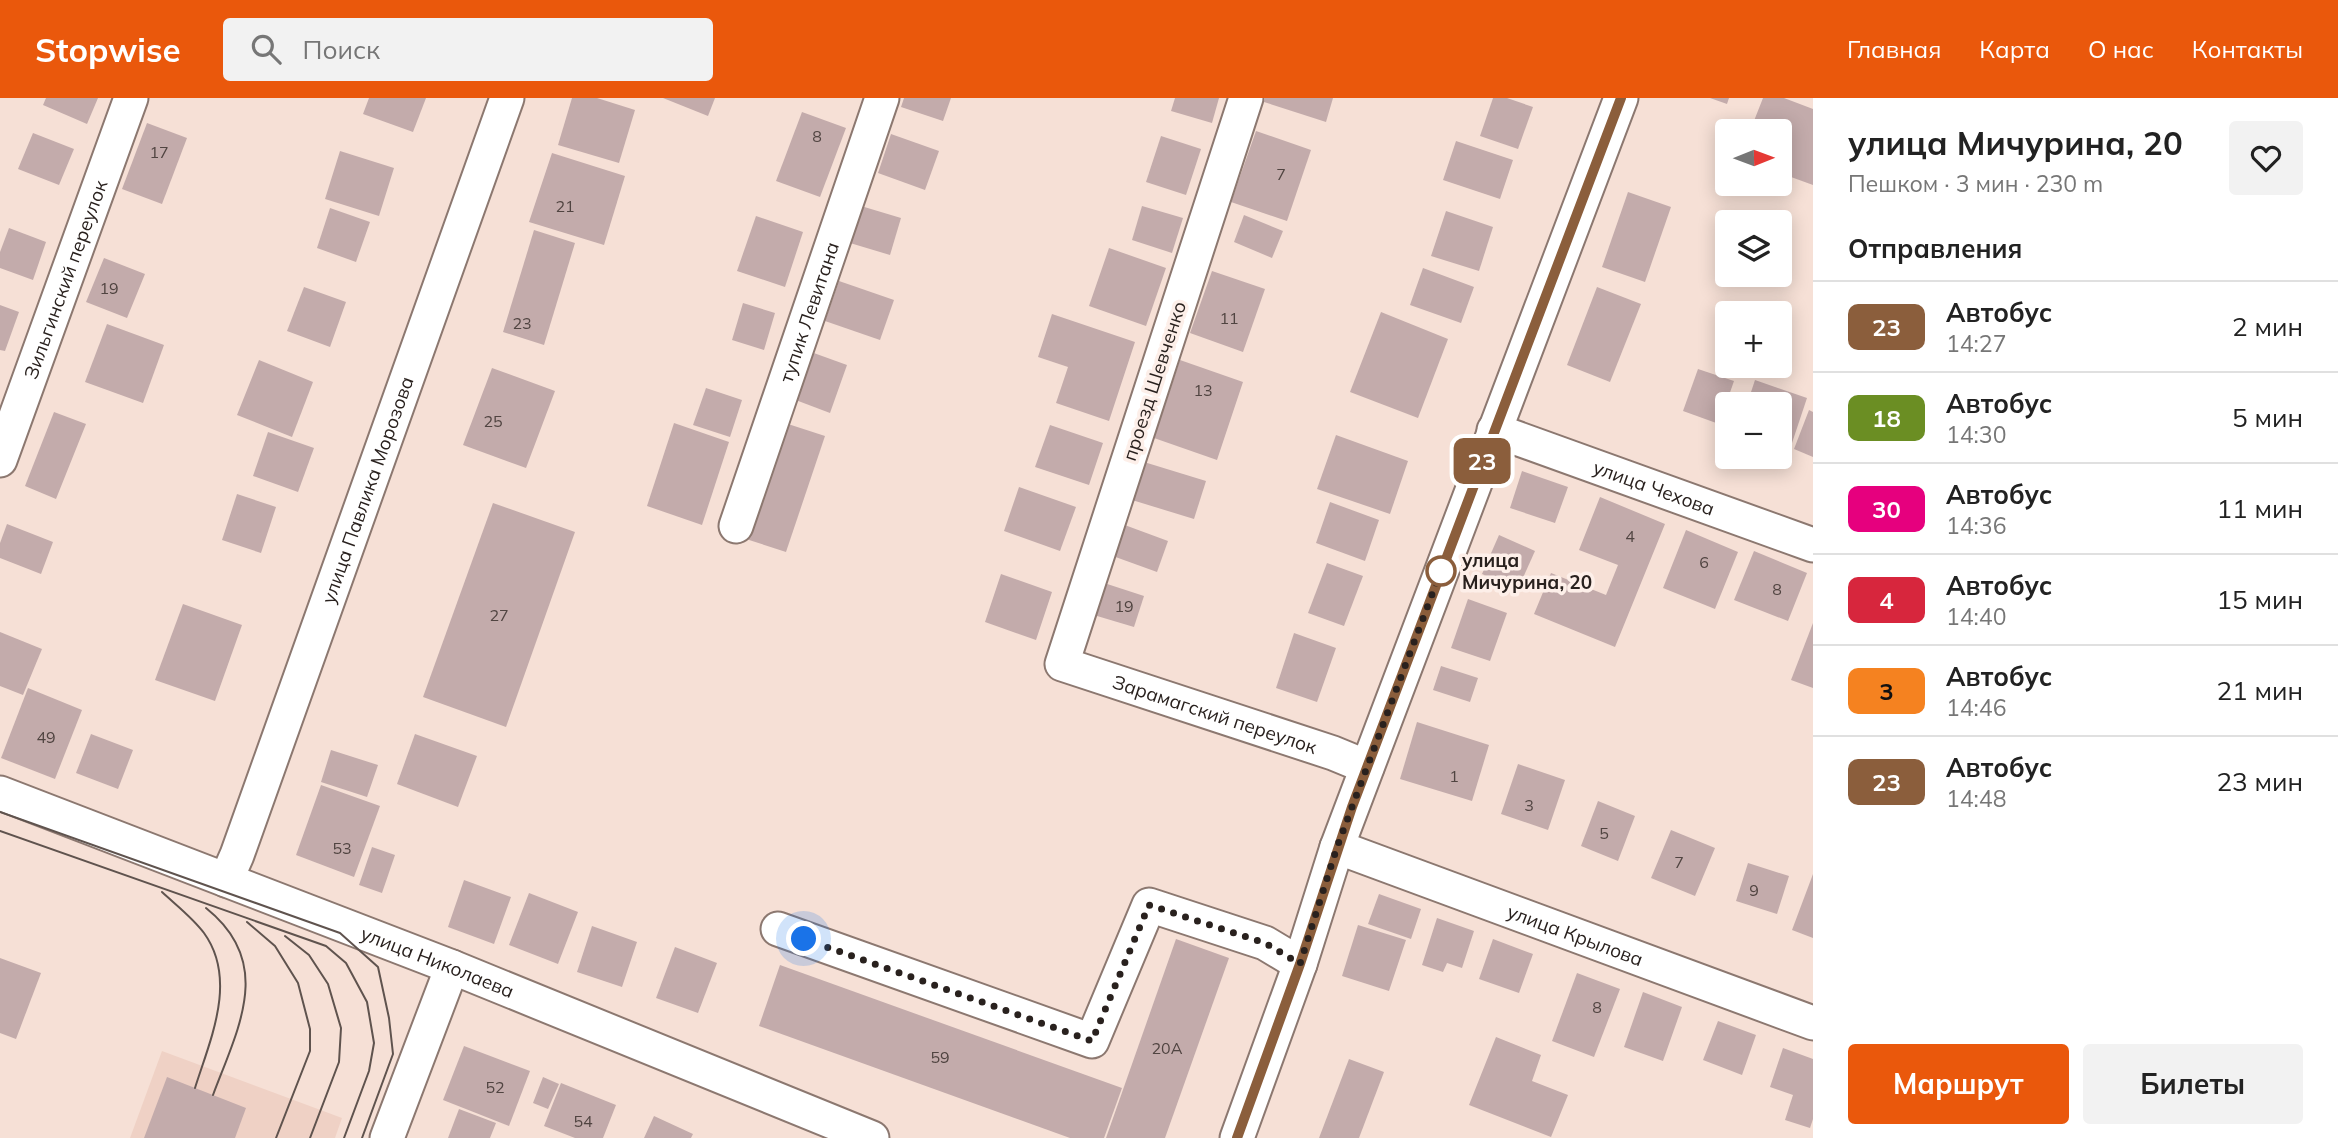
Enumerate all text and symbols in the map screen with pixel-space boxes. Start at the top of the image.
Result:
search box [223,18,713,81]
text: Stopwise [35,29,181,70]
icon: search [247,30,285,68]
text: Поиск [303,33,380,66]
text: Главная [1847,34,1941,64]
text: Карта [1979,34,2050,64]
text: О нас [2088,34,2154,64]
text: Контакты [2192,34,2303,64]
north arrow [1715,119,1792,196]
map controls [1715,119,1792,469]
button: heart [2229,121,2303,195]
text: улица Мичурина, 20 [1848,122,2183,163]
house number: 8 [812,126,822,146]
house number: 17 [149,142,169,162]
house number: 7 [1276,164,1286,184]
text: Пешком · 3 мин · 230 m [1848,169,2103,198]
street label: Зильгинский переулок [18,176,113,382]
house number: 21 [555,196,575,216]
button: layers [1715,210,1792,287]
text: Отправления [1848,232,2022,265]
street label: тупик Левитана [774,239,844,386]
house number: 19 [99,278,119,298]
text: Автобус [1946,296,2052,329]
street label: проезд Шевченко [1117,298,1191,464]
button: + [1715,301,1792,378]
house number: 11 [1219,308,1239,328]
text: 2 мин [2232,310,2303,343]
text: 23 [1872,312,1901,342]
house number: 23 [512,313,532,333]
text: 14:27 [1946,329,2006,358]
street label: улица Павлика Морозова [316,373,419,607]
house number: 13 [1193,380,1213,400]
text: Автобус [1946,387,2052,420]
button: − [1715,392,1792,469]
text: 5 мин [2232,401,2303,434]
text: 18 [1872,403,1901,433]
house number: 25 [483,411,503,431]
text: 14:30 [1946,420,2006,449]
line badge: 23 [1450,438,1514,484]
text: 23 [1468,446,1496,476]
street label: улица Чехова [1590,455,1718,521]
text: Автобус [1946,478,2052,511]
text: 11 мин [2216,492,2303,525]
text: 30 [1872,494,1901,524]
text: 14:36 [1946,511,2006,540]
house number: 4 [1625,526,1635,546]
place label: улица Мичурина, 20 [1462,548,1592,594]
house number: 6 [1699,552,1709,572]
marker: улица Мичурина, 20 [1426,556,1456,586]
text: Автобус [1946,569,2052,602]
house number: 8 [1772,579,1782,599]
text: 15 мин [2216,583,2303,616]
text: 4 [1879,585,1894,615]
house number: 19 [1114,596,1134,616]
text: 14:40 [1946,602,2006,631]
house number: 27 [489,605,509,625]
text: Автобус [1946,660,2052,693]
street label: Зарамагский переулок [1110,669,1321,759]
text: 21 мин [2216,674,2303,707]
text: 3 [1879,676,1894,706]
text: 14:46 [1946,693,2006,722]
house number: 49 [36,727,56,747]
text: Автобус [1946,751,2052,784]
text: 23 мин [2216,765,2303,798]
house number: 1 [1449,766,1459,786]
text: 23 [1872,767,1901,797]
text: 14:48 [1946,784,2006,813]
house number: 3 [1524,795,1534,815]
house number: 5 [1599,823,1609,843]
house number: 53 [332,838,352,858]
house number: 7 [1674,852,1684,872]
house number: 9 [1749,880,1759,900]
street label: улица Крылова [1504,899,1646,971]
street label: улица Николаева [357,921,518,1003]
your location [786,921,821,956]
house number: 8 [1592,997,1602,1017]
house number: 20А [1152,1038,1183,1058]
button: Маршрут [1848,1044,2069,1124]
button: Билеты [2083,1044,2303,1124]
house number: 59 [930,1047,950,1067]
house number: 52 [485,1077,505,1097]
house number: 54 [573,1111,593,1131]

